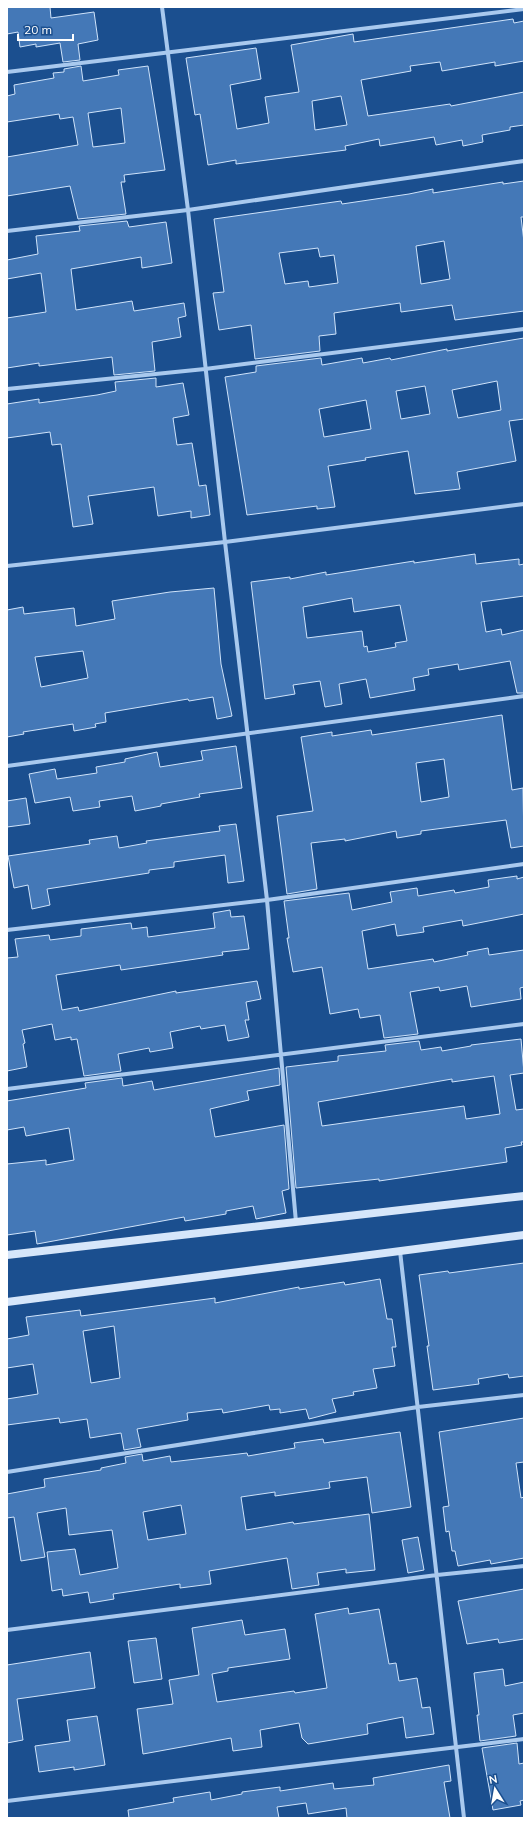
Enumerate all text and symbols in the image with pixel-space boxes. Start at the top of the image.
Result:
scale bar [18,16,73,42]
text: 20 m [24,22,52,37]
north arrow [475,1769,515,1809]
text: N [488,1772,499,1787]

